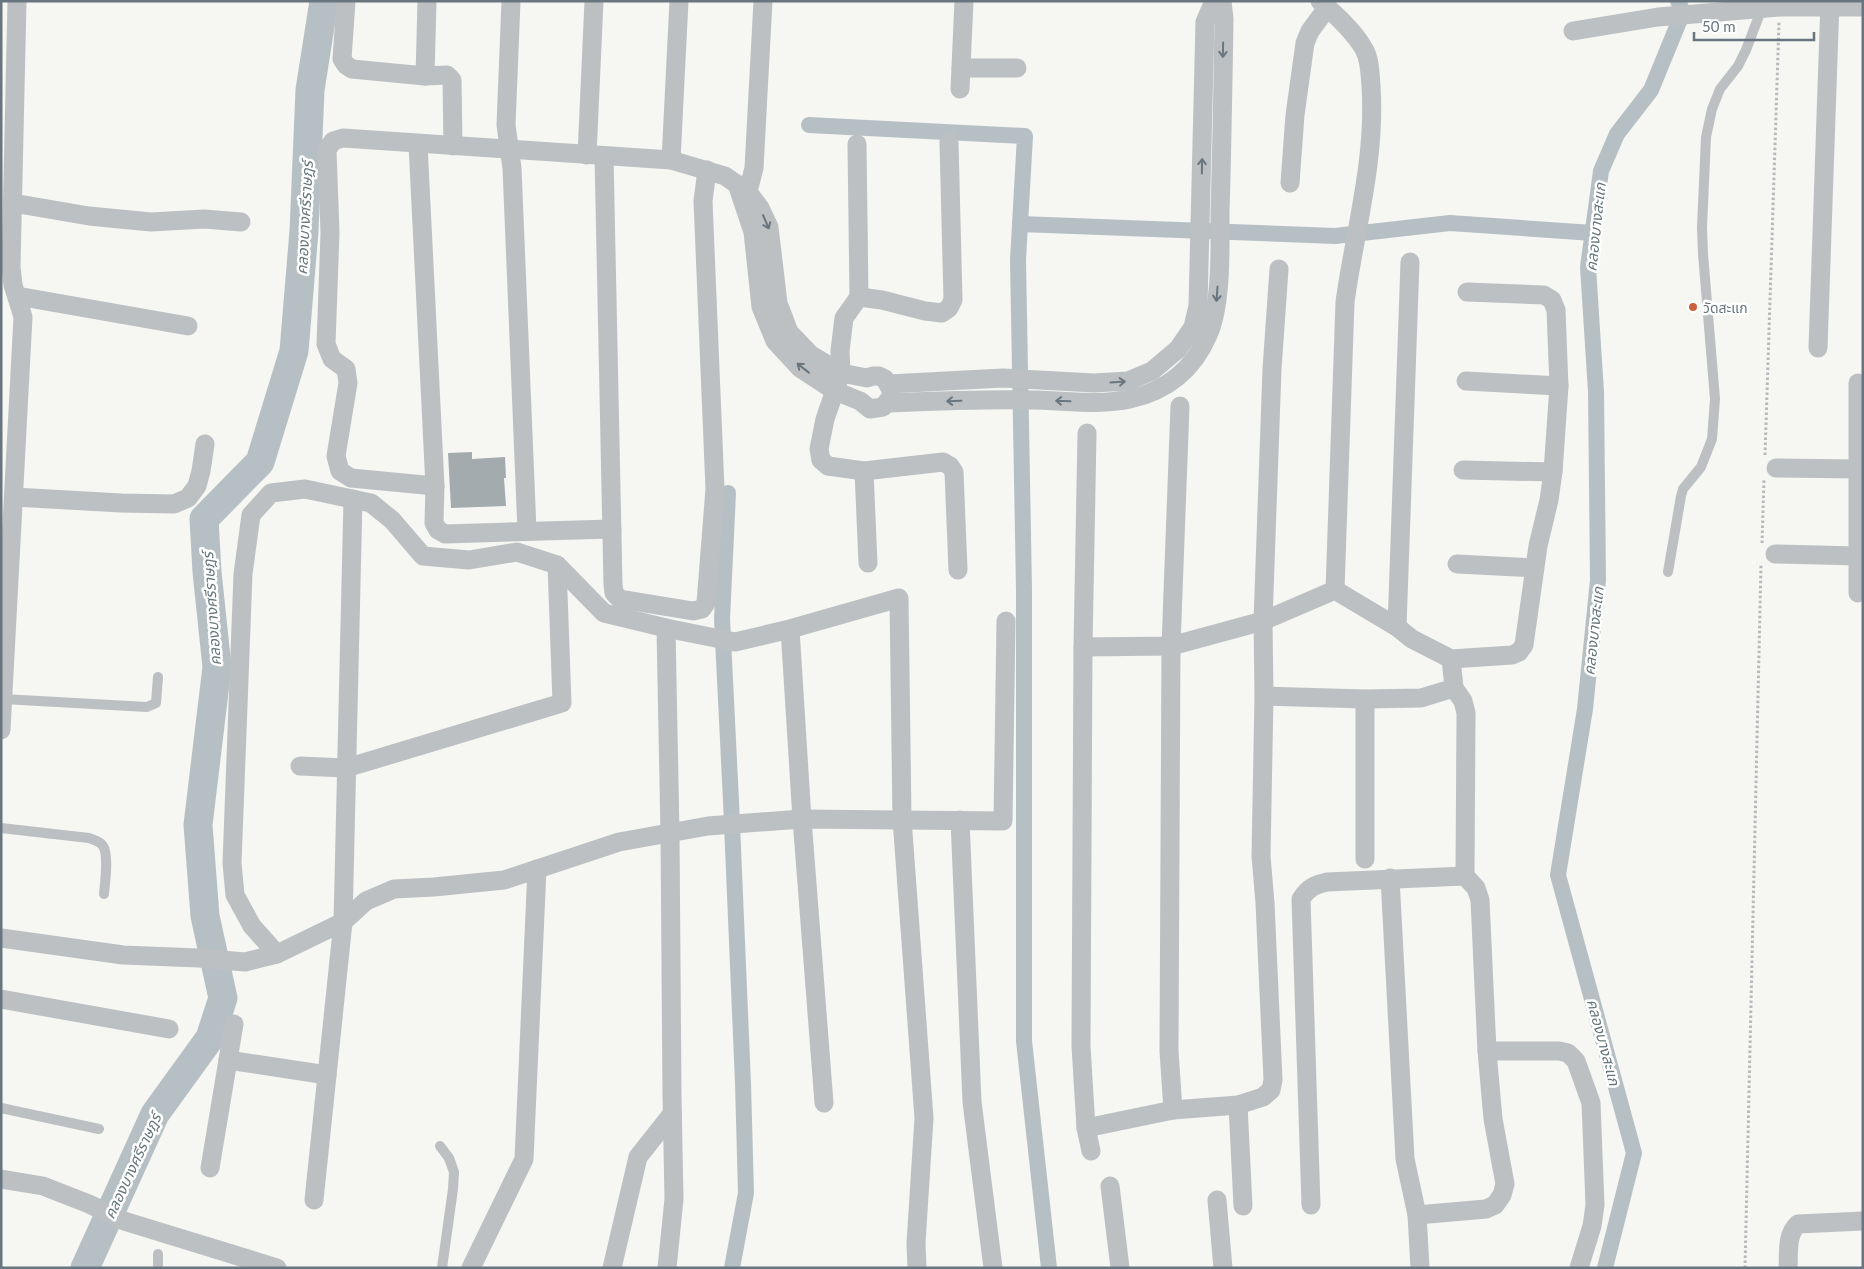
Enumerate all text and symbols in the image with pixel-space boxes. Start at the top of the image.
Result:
scale bar [1694,10,1814,42]
text: 50 m [1702,17,1736,35]
one-way arrow [1218,42,1228,58]
water label: คลองบางศรีราษฎร์ [292,157,317,275]
one-way arrow [1197,158,1207,174]
water label: คลองบางสะแก [1581,181,1609,272]
one-way arrow [761,214,771,229]
one-way arrow [1212,286,1221,302]
place label: วัดสะแก [1703,299,1748,316]
marker: วัดสะแก [1687,301,1699,313]
one-way arrow [797,363,810,374]
one-way arrow [1110,377,1126,386]
one-way arrow [946,396,962,405]
one-way arrow [1055,396,1071,406]
water label: คลองบางศรีราษฎร์ [198,548,225,666]
water label: คลองบางสะแก [1579,585,1607,676]
water label: คลองบางสะแก [1584,997,1624,1088]
water label: คลองบางศรีราษฎร์ [100,1107,167,1222]

